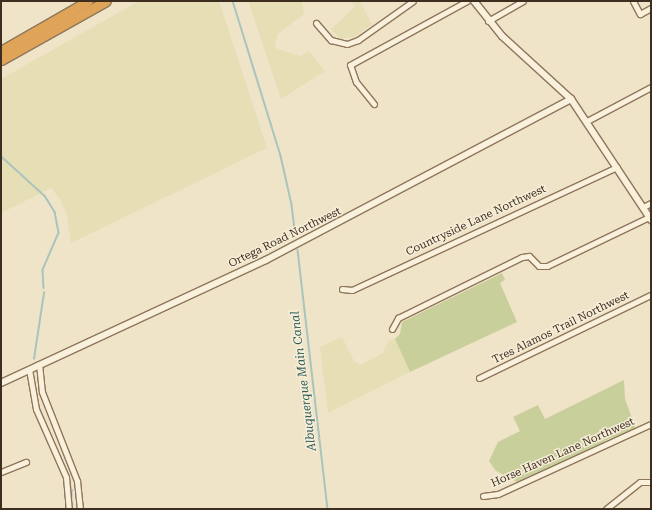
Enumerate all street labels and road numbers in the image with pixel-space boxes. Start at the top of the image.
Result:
street label: Countryside Lane Northwest [404,183,548,259]
street label: Ortega Road Northwest [227,205,343,271]
street label: Tres Alamos Trail Northwest [490,289,632,367]
street label: Horse Haven Lane Northwest [489,415,637,491]

